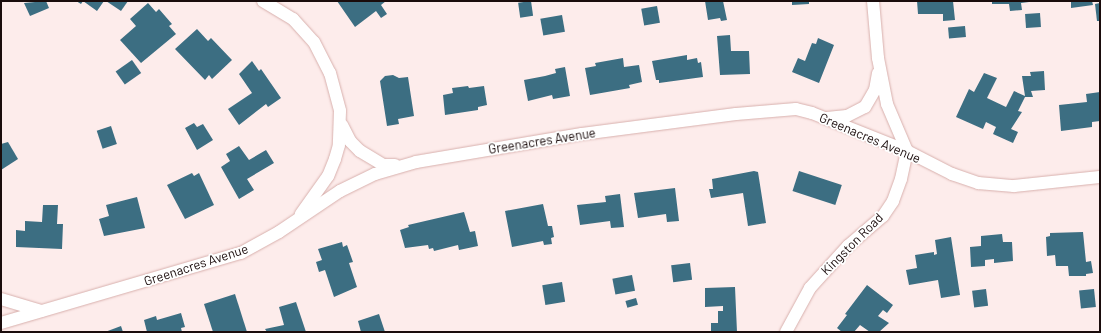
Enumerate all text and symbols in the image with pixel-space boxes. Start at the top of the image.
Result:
street label: Greenacres Avenue [817,110,923,166]
street label: Greenacres Avenue [487,125,597,157]
street label: Kingston Road [818,210,886,278]
street label: Greenacres Avenue [142,241,250,289]

